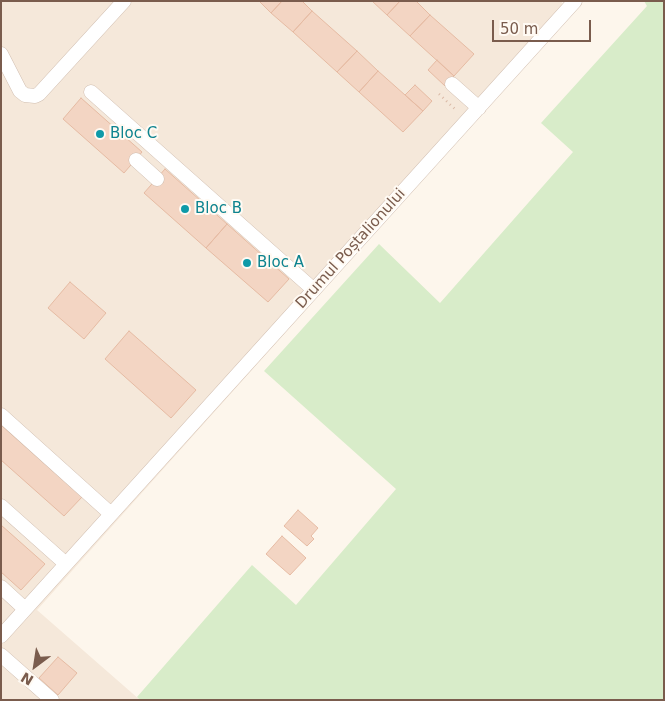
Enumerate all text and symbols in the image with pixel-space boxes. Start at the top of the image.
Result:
scale bar [495,10,594,42]
text: 50 m [500,20,538,38]
place label: Bloc C [110,125,157,143]
marker: Bloc C [94,128,106,140]
street label: Drumul Poștalionului [292,185,410,313]
place label: Bloc B [195,200,242,218]
marker: Bloc B [179,203,191,215]
place label: Bloc A [257,254,304,272]
marker: Bloc A [241,257,253,269]
north arrow [10,641,60,691]
text: N [18,669,36,689]

